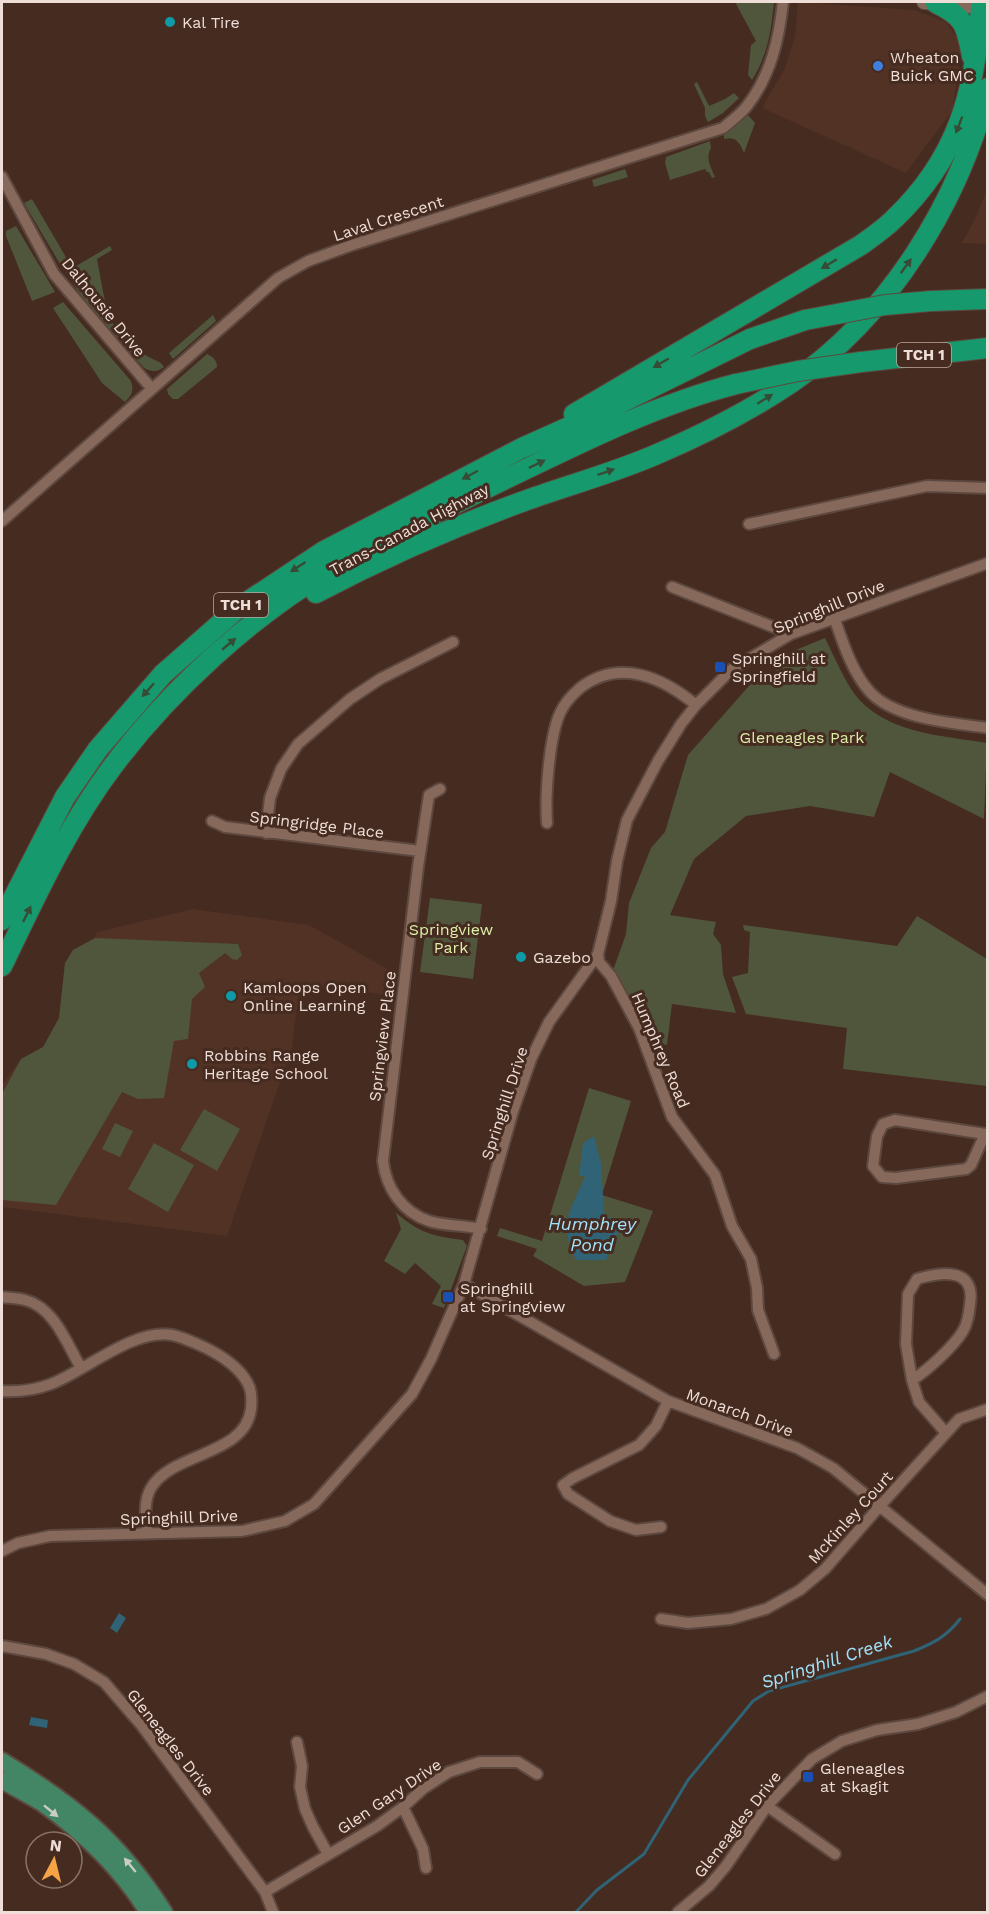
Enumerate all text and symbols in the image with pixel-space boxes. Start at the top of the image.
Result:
place label: Kal Tire [182,13,240,32]
marker: Kal Tire [163,15,177,29]
place label: Wheaton Buick GMC [890,48,974,85]
marker: Wheaton Buick GMC [871,59,885,73]
one-way arrow [954,116,964,134]
street label: Laval Crescent [331,192,446,245]
street label: Dalhousie Drive [58,254,149,361]
one-way arrow [900,258,912,274]
one-way arrow [821,259,837,270]
road number: TCH 1 [897,343,951,367]
one-way arrow [652,358,669,368]
one-way arrow [757,393,774,404]
one-way arrow [528,459,545,468]
one-way arrow [597,467,615,477]
one-way arrow [461,470,478,480]
street label: Trans-Canada Highway [326,479,493,580]
one-way arrow [290,562,306,573]
street label: Springhill Drive [771,576,887,637]
road number: TCH 1 [214,593,268,617]
one-way arrow [221,638,237,651]
place label: Springhill at Springfield [732,649,826,686]
marker: Springhill at Springfield [713,660,727,674]
one-way arrow [142,682,155,697]
park label: Gleneagles Park [740,728,864,747]
street label: Springridge Place [249,807,385,842]
one-way arrow [23,905,32,922]
park label: Springview Park [409,920,493,957]
place label: Gazebo [533,948,591,967]
marker: Gazebo [514,950,528,964]
street label: Springview Place [365,970,400,1102]
place label: Kamloops Open Online Learning [243,978,367,1015]
marker: Kamloops Open Online Learning [224,989,238,1003]
street label: Humphrey Road [628,989,694,1111]
street label: Springhill Drive [477,1044,532,1162]
place label: Robbins Range Heritage School [204,1046,328,1083]
marker: Robbins Range Heritage School [185,1057,199,1071]
water label: Humphrey Pond [548,1213,638,1255]
place label: Springhill at Springview [460,1279,565,1316]
marker: Springhill at Springview [441,1290,455,1304]
street label: Monarch Drive [684,1384,796,1441]
street label: McKinley Court [804,1467,897,1567]
street label: Springhill Drive [120,1506,238,1529]
water label: Springhill Creek [759,1630,896,1693]
street label: Gleneagles Drive [123,1685,218,1799]
street label: Glen Gary Drive [334,1755,445,1838]
place label: Gleneagles at Skagit [820,1759,905,1796]
street label: Gleneagles Drive [690,1767,785,1881]
marker: Gleneagles at Skagit [801,1770,815,1784]
one-way arrow [43,1804,58,1817]
north arrow [24,1830,84,1890]
text: N [49,1835,63,1856]
one-way arrow [124,1857,137,1873]

